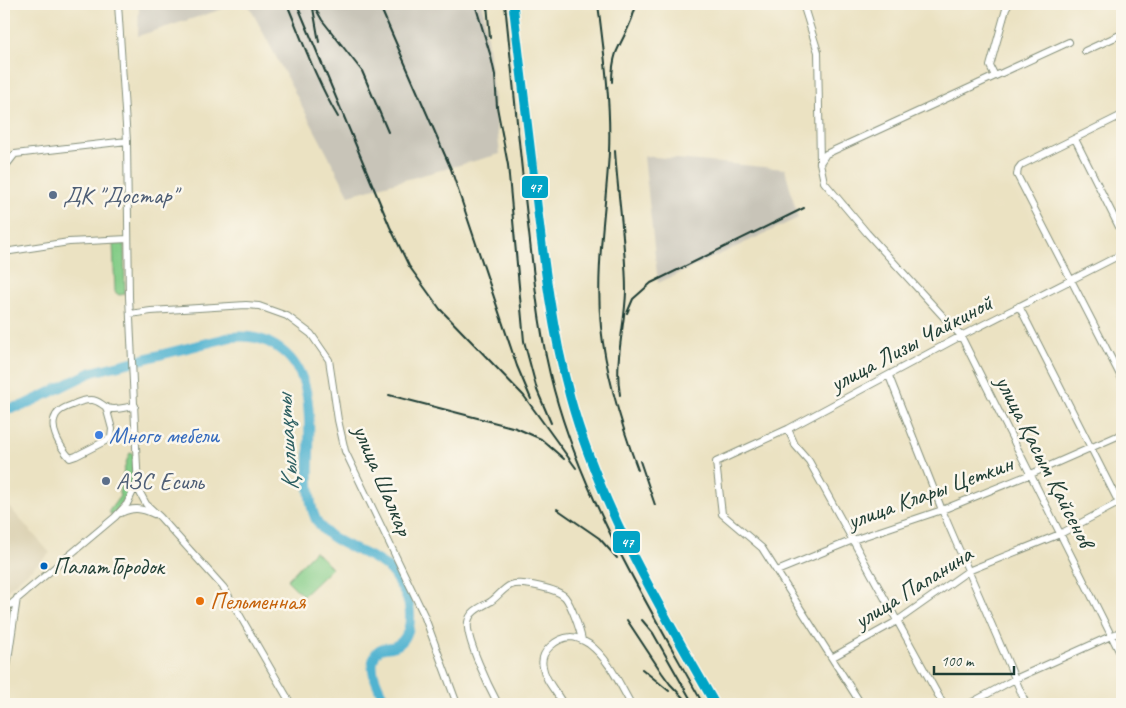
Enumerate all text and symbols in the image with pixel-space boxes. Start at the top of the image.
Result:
line badge: 47 [521,175,549,199]
text: 47 [529,179,543,196]
place label: ДК "Достар" [63,180,182,210]
marker: ДК "Достар" [47,189,59,201]
street label: улица Лизы Чайкиной [823,287,999,399]
street label: улица Қасым Қайсенов [988,368,1103,556]
water label: Қылшақты [267,390,306,492]
street label: улица Шалкар [345,418,421,542]
place label: Много мебели [109,420,220,450]
marker: Много мебели [93,429,105,441]
street label: улица Клары Цеткин [841,447,1019,537]
place label: АЗС Есиль [116,466,205,496]
marker: АЗС Есиль [100,475,112,487]
line badge: 47 [612,530,641,554]
text: 47 [621,534,635,551]
street label: улица Папанина [847,538,979,636]
place label: ПалатГородок [53,552,166,581]
marker: ПалатГородок [39,561,49,571]
place label: Пельменная [210,586,307,616]
marker: Пельменная [194,595,206,607]
scale bar [934,643,1014,675]
text: 100 m [941,652,975,671]

